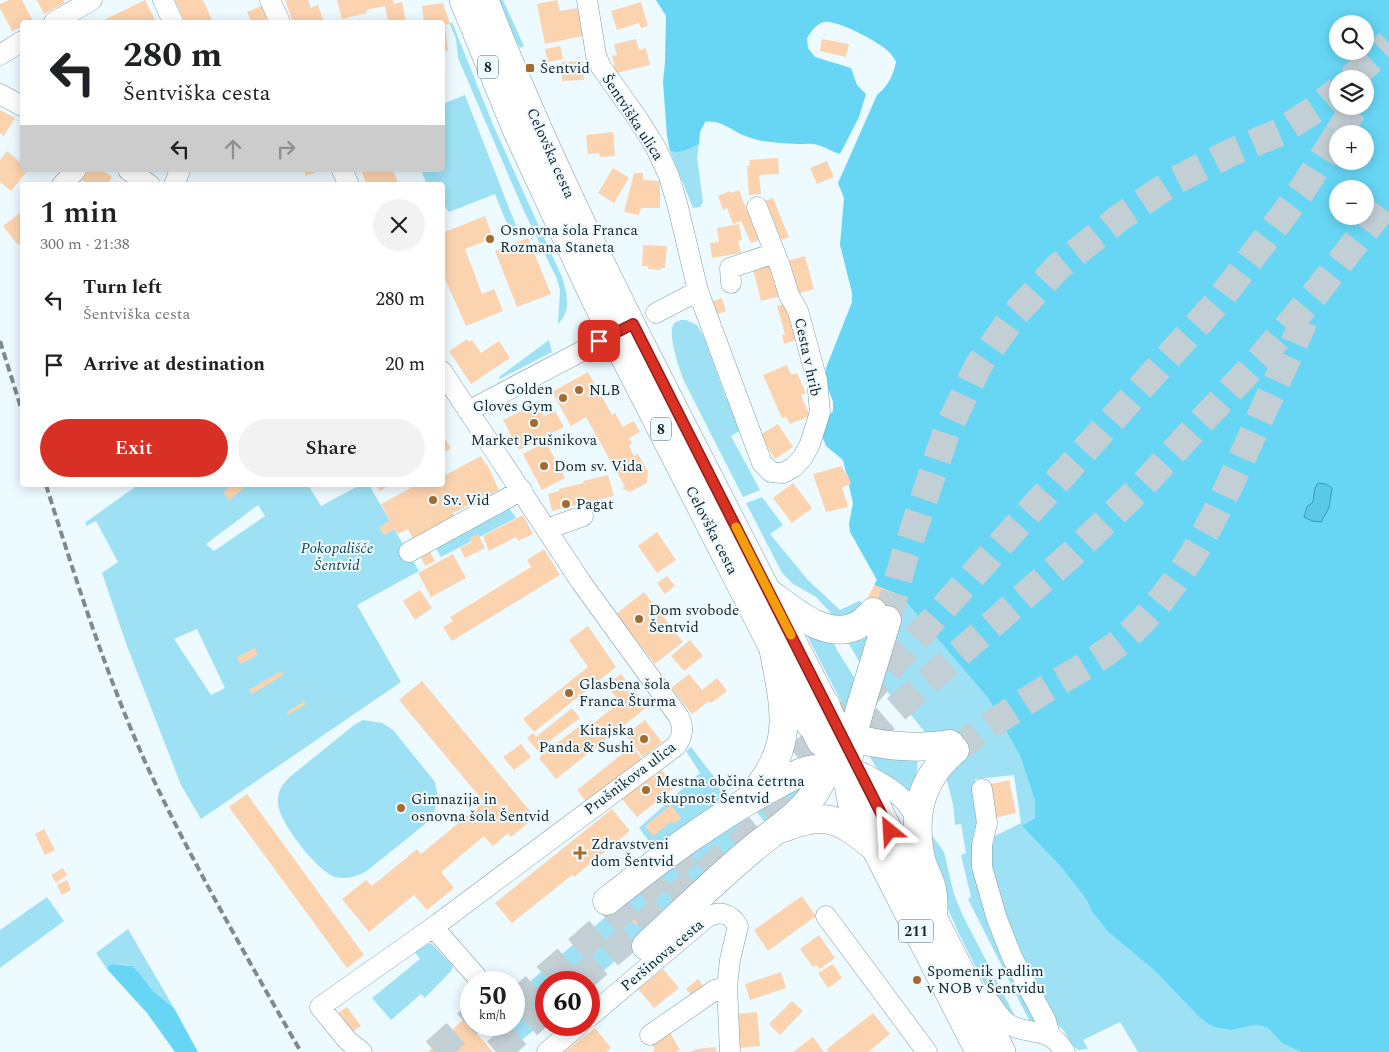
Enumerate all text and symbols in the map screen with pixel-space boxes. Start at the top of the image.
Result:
map controls [1329,15,1374,225]
button: search [1329,15,1374,60]
text: 280 m [123,29,222,82]
icon: left [40,40,105,105]
road number: 8 [478,56,498,78]
place label: Šentvid [540,57,590,80]
marker: Šentvid [524,62,536,74]
street label: Šentviška ulica [596,69,670,166]
button: layers [1329,70,1374,115]
text: Šentviška cesta [123,77,271,110]
street label: Celovška cesta [520,104,581,203]
button: + [1329,125,1374,170]
icon: left [166,135,194,163]
icon: ahead [219,135,247,163]
icon: right [272,135,300,163]
button: − [1329,180,1374,225]
text: 1 min [40,190,118,236]
button: close [373,199,425,251]
place label: Osnovna šola Franca Rozmana Staneta [500,219,639,259]
text: 300 m · 21:38 [40,232,130,256]
marker: Osnovna šola Franca Rozmana Staneta [484,233,496,245]
text: Turn left [83,273,162,302]
text: 280 m [375,285,425,314]
icon: left [40,286,68,314]
text: Šentviška cesta [83,302,190,326]
street label: Cesta v hrib [788,316,827,398]
pin [578,320,620,362]
icon: arrive [585,327,613,355]
text: Arrive at destination [83,350,265,379]
text: 20 m [385,350,425,379]
icon: arrive [40,351,68,379]
place label: Golden Gloves Gym [473,378,553,418]
place label: NLB [589,379,620,402]
marker: NLB [573,384,585,396]
marker: Golden Gloves Gym [557,392,569,404]
marker: Market Prušnikova [528,417,540,429]
road number: 8 [651,418,671,440]
button: Exit [40,419,228,477]
button: Share [238,419,425,477]
place label: Market Prušnikova [471,429,598,452]
place label: Dom sv. Vida [554,455,643,478]
marker: Dom sv. Vida [538,460,550,472]
street label: Celovška cesta [679,482,744,579]
place label: Sv. Vid [443,489,490,512]
place label: Pagat [576,493,613,516]
marker: Sv. Vid [427,494,439,506]
marker: Pagat [560,498,572,510]
park label: Pokopališče Šentvid [301,537,374,577]
place label: Dom svobode Šentvid [649,599,739,639]
marker: Dom svobode Šentvid [633,613,645,625]
place label: Glasbena šola Franca Šturma [579,673,677,713]
marker: Glasbena šola Franca Šturma [563,687,575,699]
place label: Kitajska Panda & Sushi [539,719,635,759]
marker: Kitajska Panda & Sushi [638,733,650,745]
street label: Prušnikova ulica [579,736,682,821]
place label: Mestna občina četrtna skupnost Šentvid [656,770,805,810]
marker: Mestna občina četrtna skupnost Šentvid [640,784,652,796]
place label: Gimnazija in osnovna šola Šentvid [411,788,549,828]
marker: Gimnazija in osnovna šola Šentvid [395,802,407,814]
position arrow [863,804,915,856]
place label: Zdravstveni dom Šentvid [591,833,674,873]
marker: Zdravstveni dom Šentvid [573,846,587,860]
street label: Peršinova cesta [616,913,709,997]
road number: 211 [898,919,934,942]
place label: Spomenik padlim v NOB v Šentvidu [926,960,1045,1000]
speed limit sign: 60 [535,971,600,1036]
marker: Spomenik padlim v NOB v Šentvidu [911,974,923,986]
text: 50 [478,978,507,1016]
text: km/h [479,1006,506,1025]

